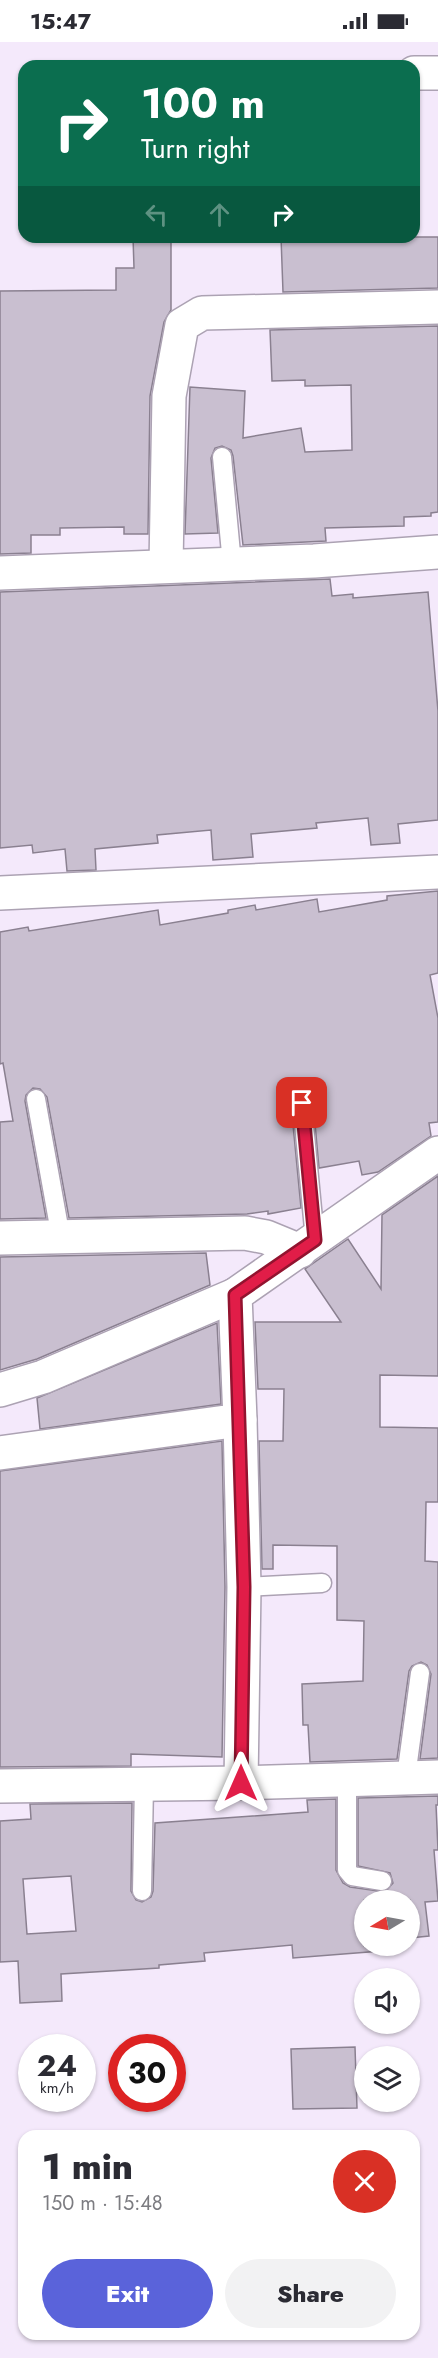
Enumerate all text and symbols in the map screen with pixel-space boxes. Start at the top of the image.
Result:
text: 15:47 [30,5,91,37]
text: 100 m [141,73,265,134]
icon: right [42,84,120,162]
text: Turn right [141,129,249,168]
icon: left [140,198,173,231]
icon: ahead [203,198,236,231]
icon: right [266,198,299,231]
pin [276,1077,327,1128]
icon: arrive [285,1086,318,1119]
position arrow [209,1751,273,1815]
north arrow [354,1890,420,1956]
map controls [354,1890,420,2112]
button: sound [354,1968,420,2034]
speed limit sign: 30 [108,2034,186,2112]
text: 24 [37,2044,77,2087]
button: layers [354,2046,420,2112]
text: km/h [40,2077,74,2099]
text: 1 min [42,2140,133,2192]
button: close [333,2150,396,2213]
text: 150 m · 15:48 [42,2189,163,2218]
button: Exit [42,2259,213,2328]
button: Share [225,2259,396,2328]

